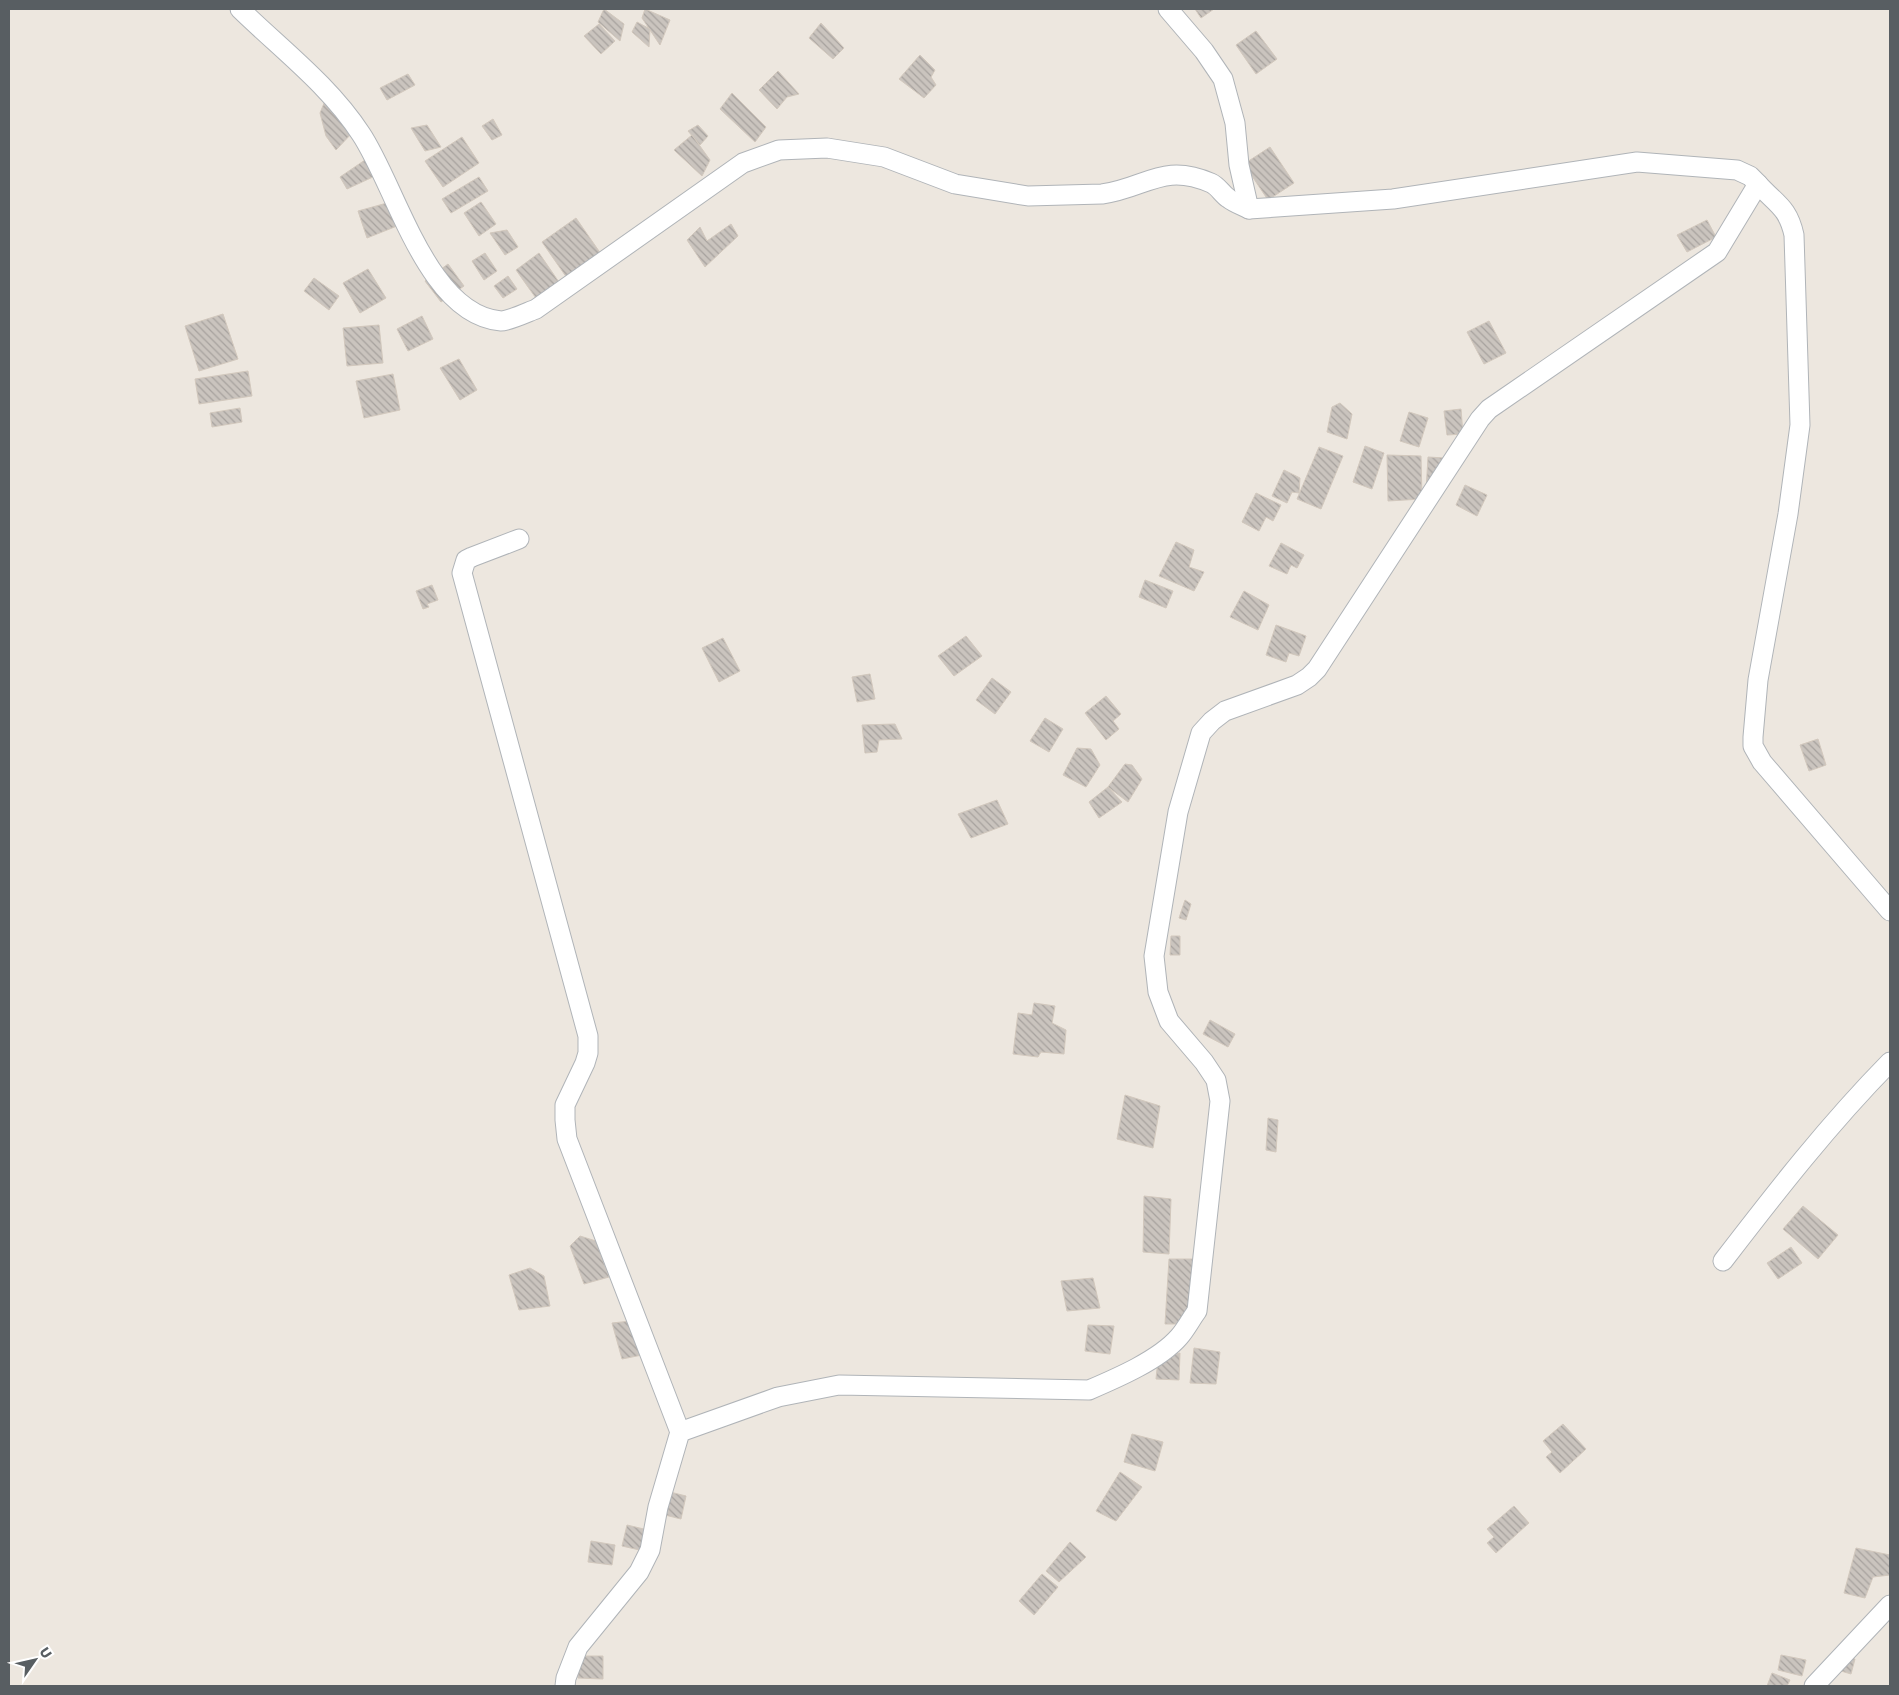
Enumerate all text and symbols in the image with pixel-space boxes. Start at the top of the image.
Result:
north arrow [10,1635,60,1685]
text: U [35,1643,57,1663]

